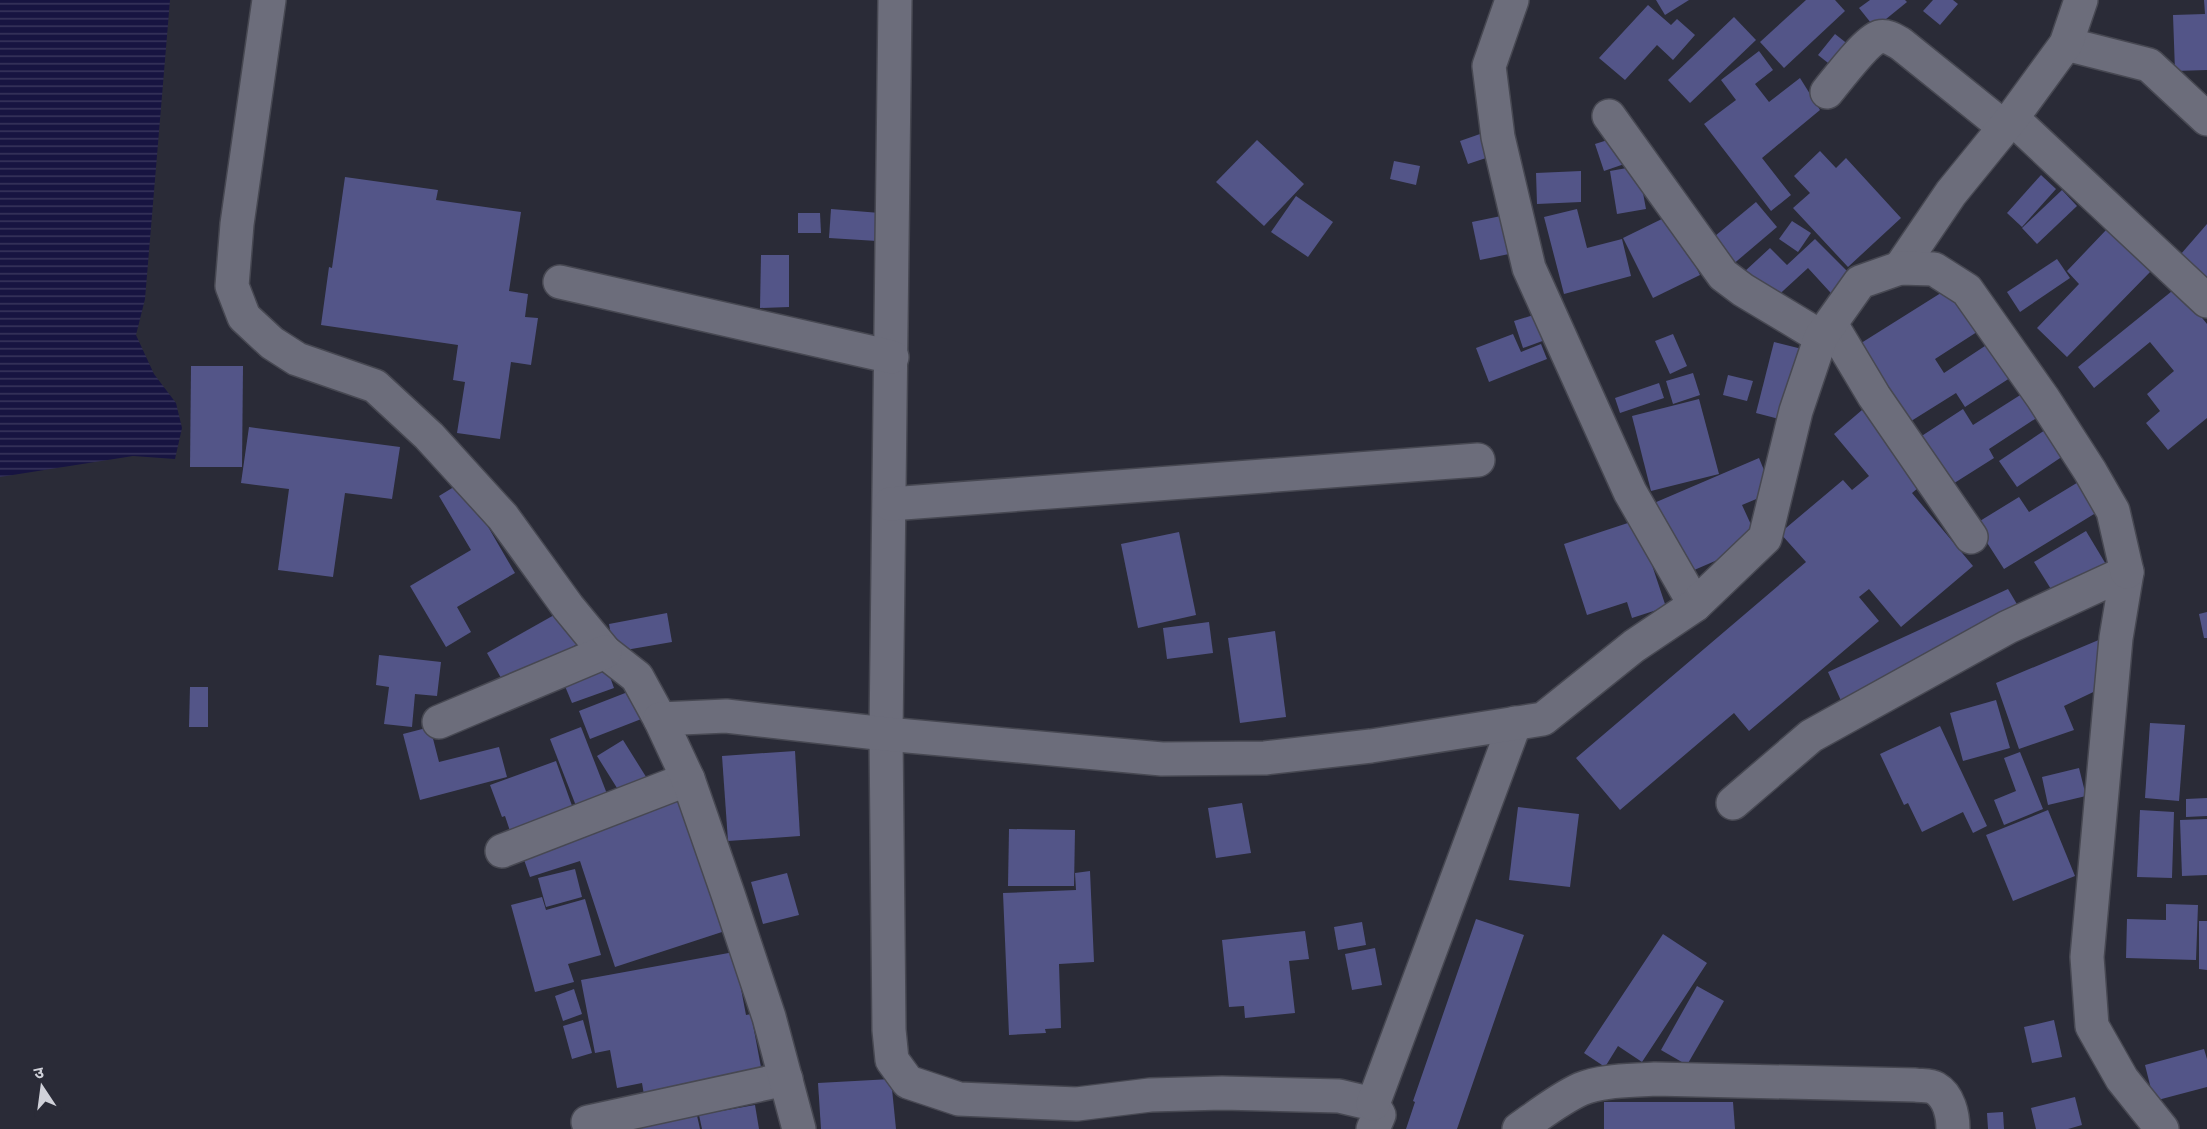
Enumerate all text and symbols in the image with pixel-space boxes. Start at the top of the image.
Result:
north arrow [12,1057,72,1117]
text: उ [32,1064,46,1082]

